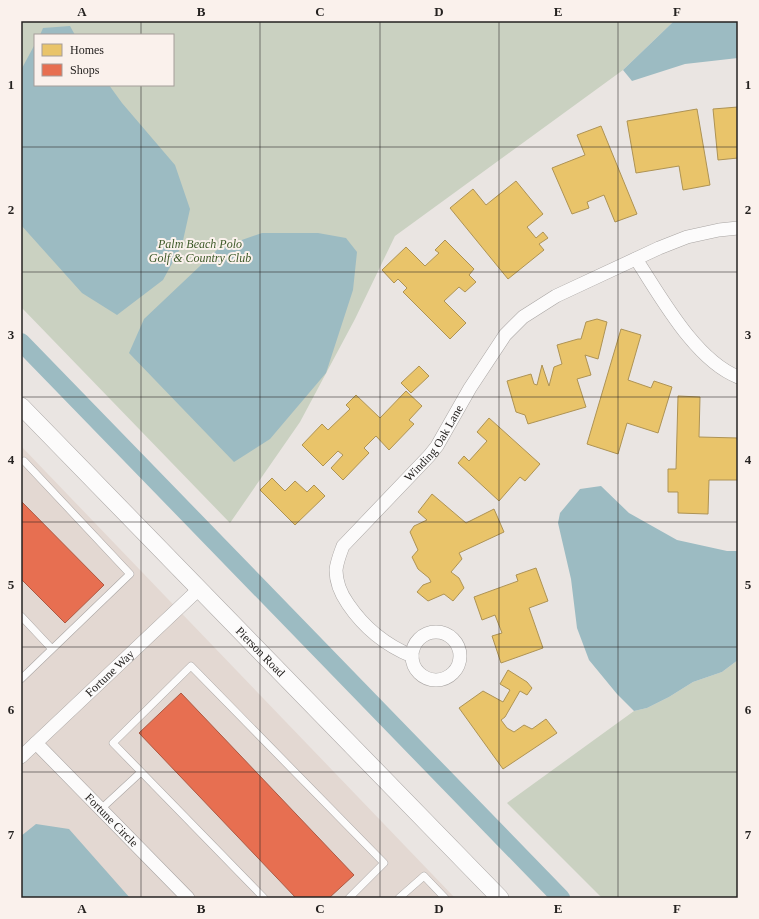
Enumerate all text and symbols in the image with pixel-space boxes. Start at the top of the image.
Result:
text: A [77,4,87,19]
text: B [197,4,206,19]
text: C [315,4,325,19]
text: D [434,4,444,19]
text: E [554,4,562,19]
text: F [673,4,681,19]
legend [34,34,174,86]
text: Homes [70,43,104,57]
text: Shops [70,63,100,77]
text: 1 [8,77,14,92]
text: 1 [745,77,751,92]
text: 2 [8,202,14,217]
text: 2 [745,202,751,217]
park label: Palm Beach Polo Golf & Country Club [149,237,251,265]
text: 3 [8,327,15,342]
text: 3 [745,327,752,342]
street label: Winding Oak Lane [401,402,466,484]
text: 4 [8,452,15,467]
text: 4 [745,452,752,467]
text: 5 [8,577,15,592]
text: 5 [745,577,752,592]
street label: Pierson Road [233,624,288,680]
street label: Fortune Way [82,647,137,700]
text: 6 [8,702,15,717]
text: 6 [745,702,752,717]
street label: Fortune Circle [82,790,141,850]
text: 7 [8,827,15,842]
text: 7 [745,827,752,842]
text: A [77,901,87,916]
text: B [197,901,206,916]
text: C [315,901,325,916]
text: D [434,901,444,916]
text: E [554,901,562,916]
text: F [673,901,681,916]

